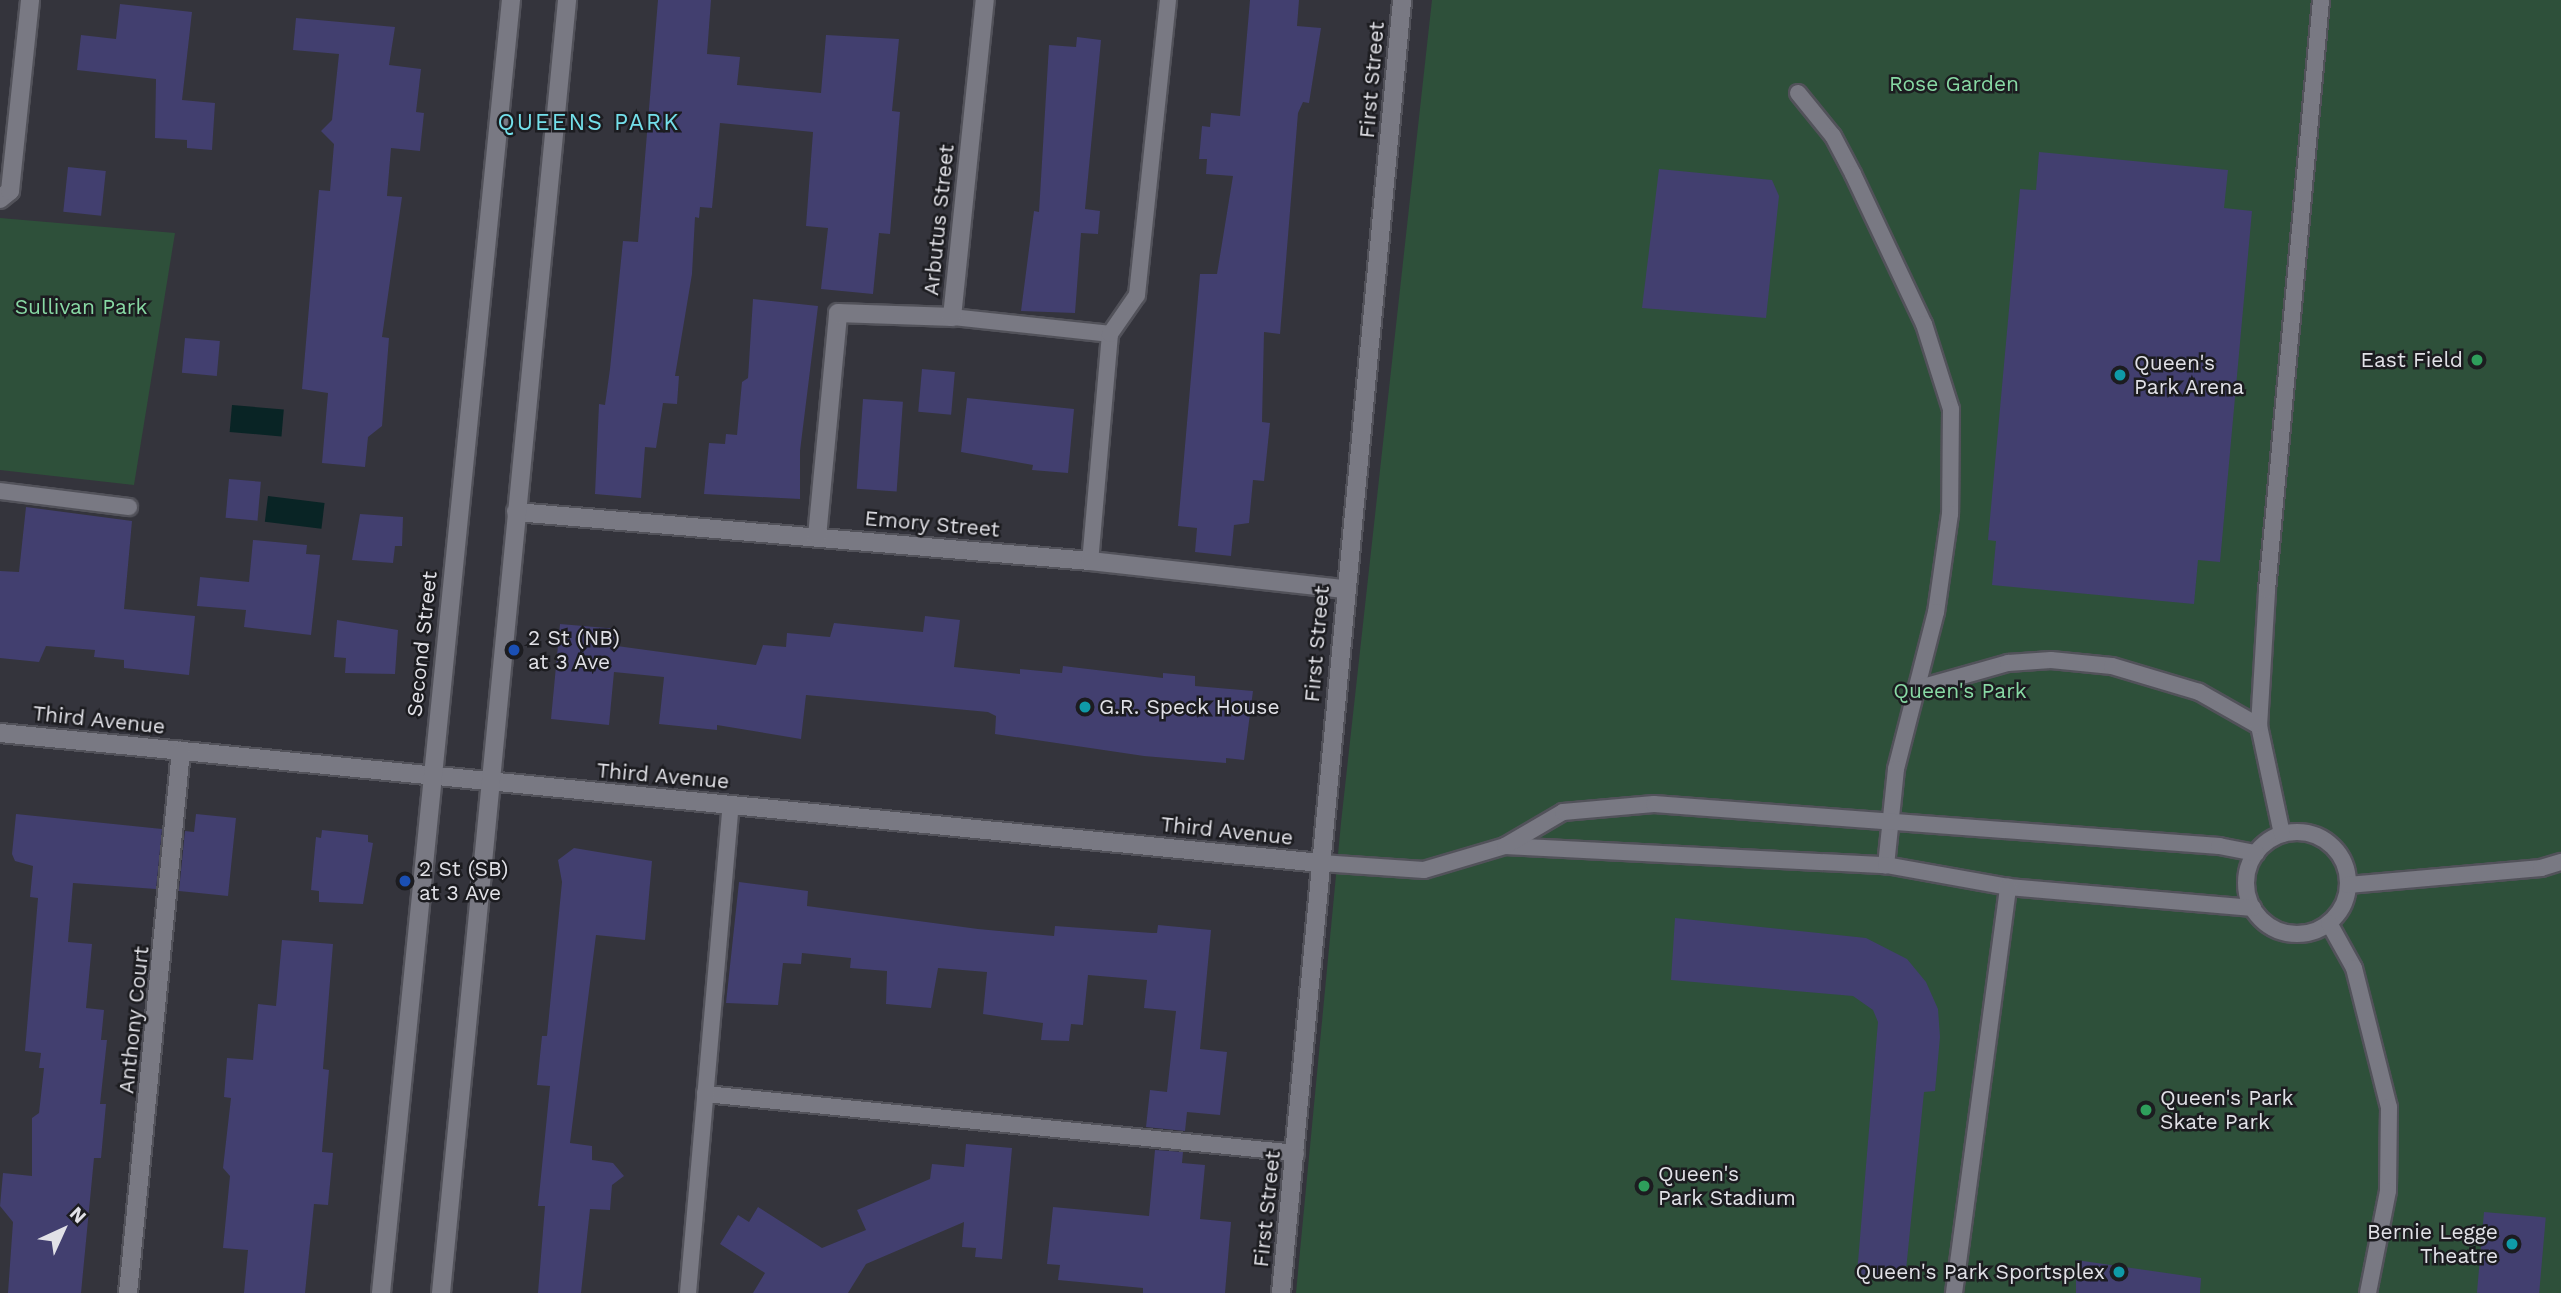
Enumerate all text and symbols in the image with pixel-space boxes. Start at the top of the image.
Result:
street label: First Street [1354,21,1390,139]
park label: Rose Garden [1889,71,2019,97]
district label: QUEENS PARK [499,109,679,137]
street label: Arbutus Street [919,143,959,297]
park label: Sullivan Park [15,294,147,320]
place label: East Field [2361,347,2463,373]
place label: Queen's Park Arena [2134,350,2245,400]
marker: East Field [2469,352,2485,368]
marker: Queen's Park Arena [2112,367,2128,383]
street label: Emory Street [863,506,1001,542]
street label: Second Street [402,570,442,718]
street label: First Street [1299,585,1335,703]
place label: 2 St (NB) at 3 Ave [528,625,620,675]
marker: 2 St (NB) at 3 Ave [506,642,522,658]
park label: Queen's Park [1893,678,2027,704]
place label: G.R. Speck House [1099,694,1280,720]
marker: G.R. Speck House [1077,699,1093,715]
street label: Third Avenue [31,700,167,740]
street label: Third Avenue [595,758,731,794]
street label: Third Avenue [1159,811,1295,851]
place label: 2 St (SB) at 3 Ave [419,856,508,906]
marker: 2 St (SB) at 3 Ave [397,873,413,889]
street label: Anthony Court [114,945,154,1095]
place label: Queen's Park Skate Park [2160,1085,2293,1135]
marker: Queen's Park Skate Park [2138,1102,2154,1118]
street label: First Street [1248,1150,1286,1268]
place label: Queen's Park Stadium [1658,1161,1796,1211]
marker: Queen's Park Stadium [1636,1178,1652,1194]
north arrow [28,1195,98,1265]
text: N [65,1202,91,1228]
place label: Bernie Legge Theatre [2367,1219,2498,1269]
marker: Bernie Legge Theatre [2504,1236,2520,1252]
place label: Queen's Park Sportsplex [1855,1259,2105,1285]
marker: Queen's Park Sportsplex [2111,1264,2127,1280]

